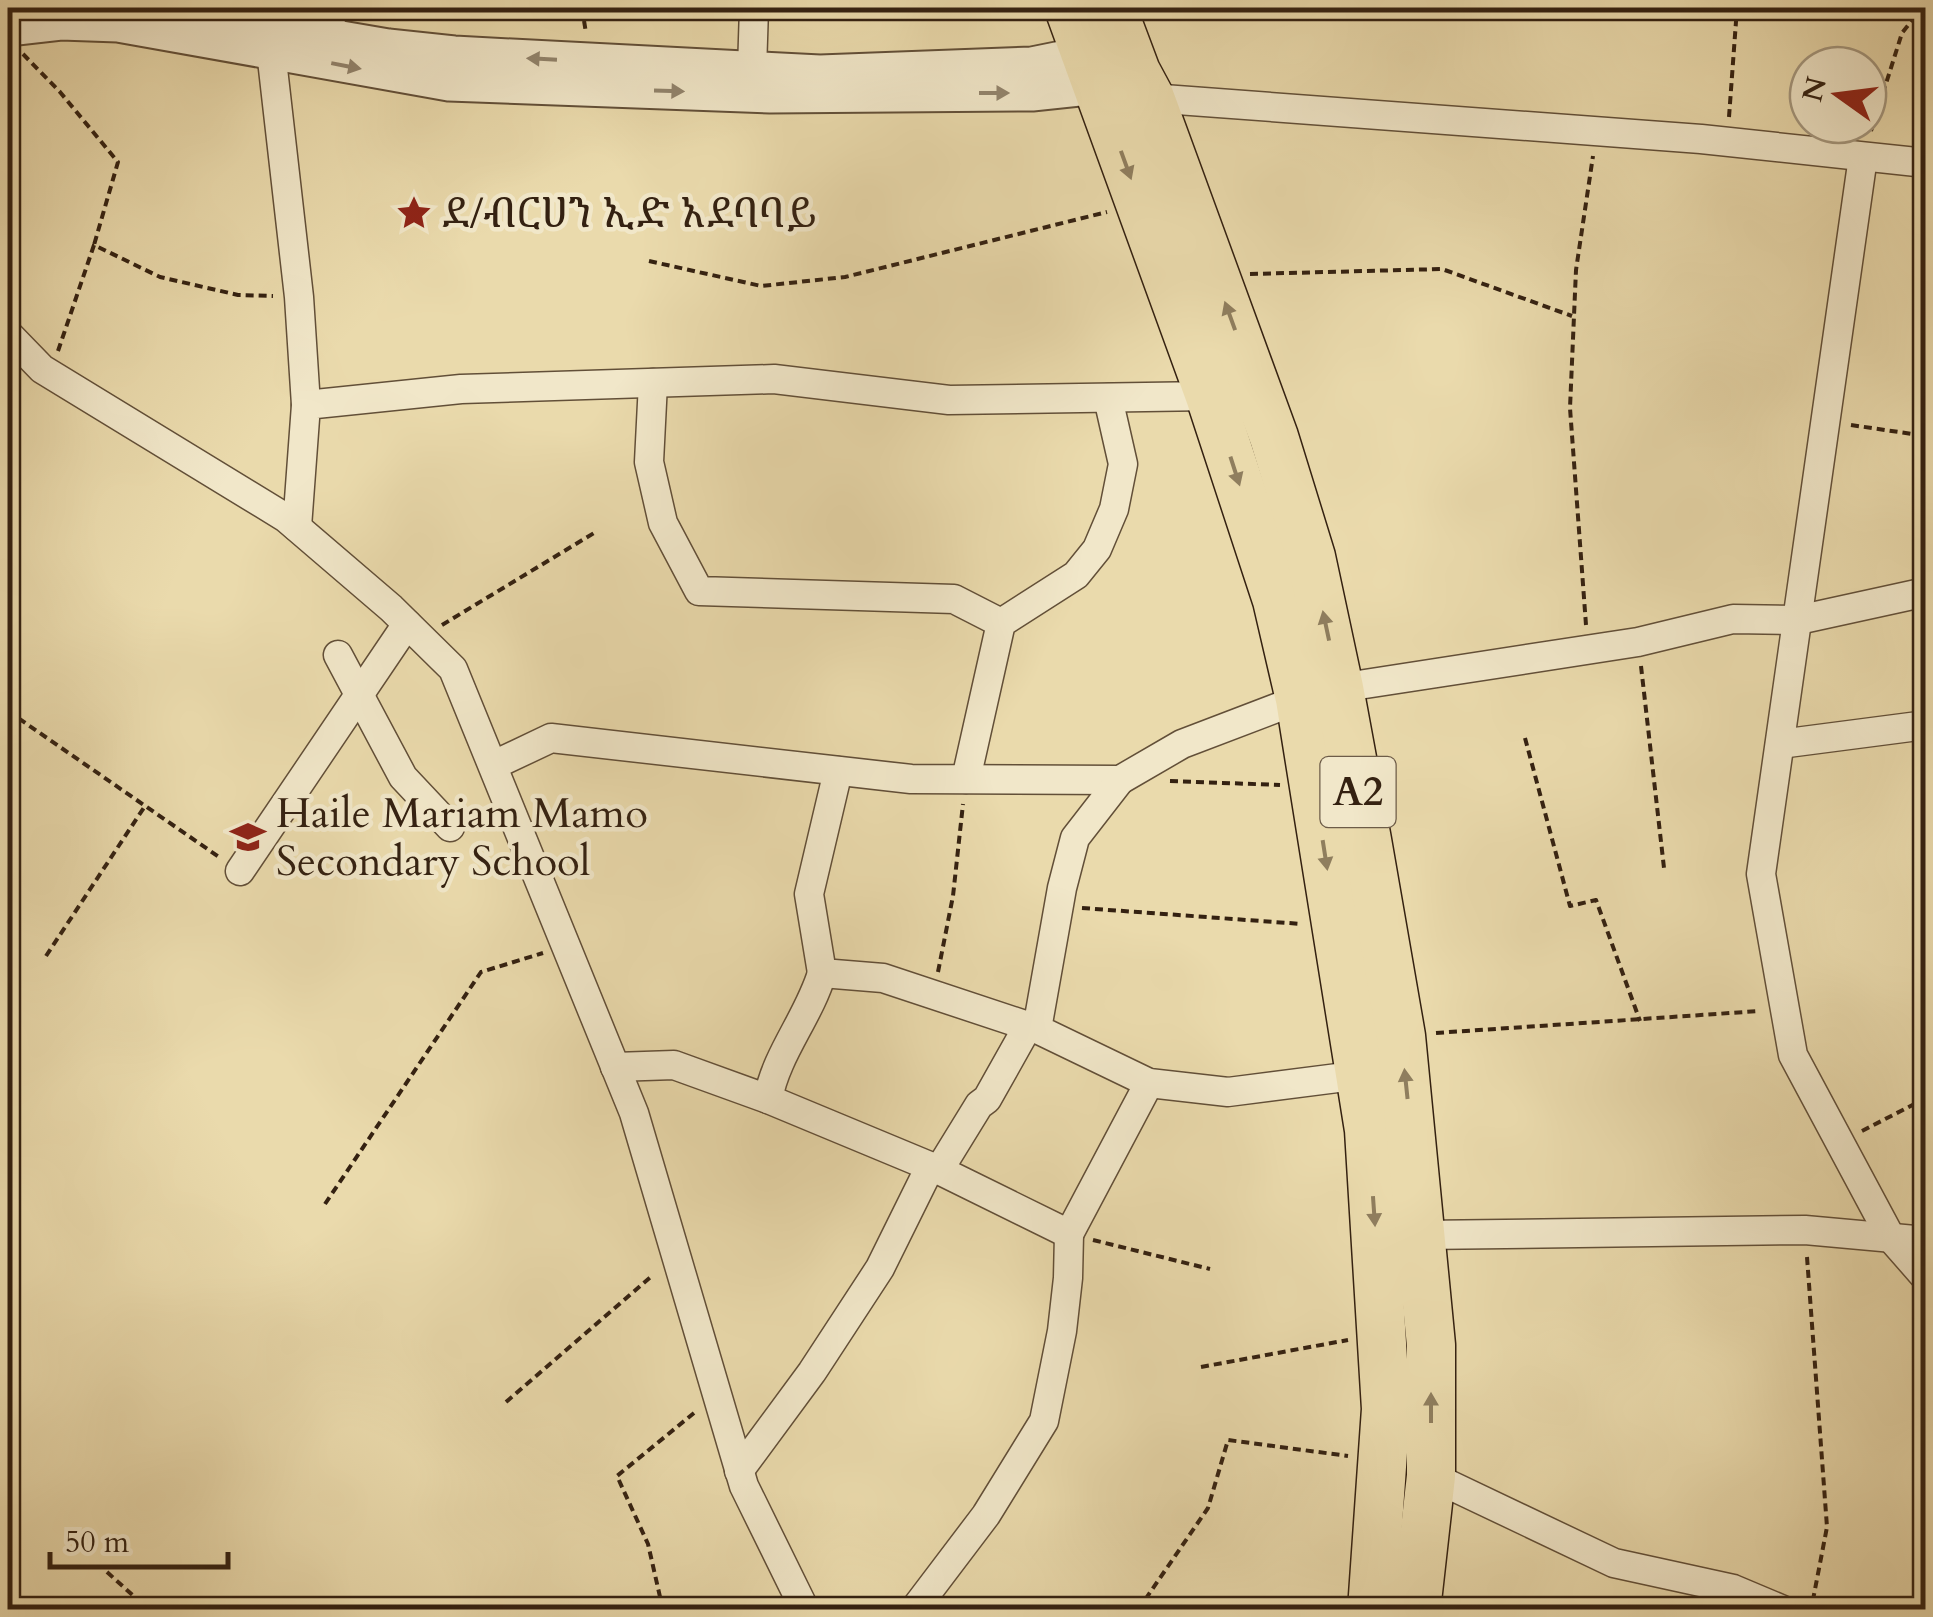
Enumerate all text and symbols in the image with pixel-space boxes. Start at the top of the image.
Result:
north arrow [1788,45,1888,145]
one-way arrow [525,51,557,67]
one-way arrow [331,58,362,74]
text: N [1793,73,1836,106]
one-way arrow [654,83,686,99]
one-way arrow [979,85,1011,101]
one-way arrow [1120,150,1135,180]
place label: ደ/ብርሀን ኢድ አደባባይ [442,185,816,242]
place icon: ደ/ብርሀን ኢድ አደባባይ [395,194,433,232]
one-way arrow [1222,301,1237,331]
one-way arrow [1228,456,1243,486]
one-way arrow [1318,610,1333,641]
road number: A2 [1320,757,1396,827]
place label: Haile Mariam Mamo Secondary School [276,785,648,890]
school or university icon: Haile Mariam Mamo Secondary School [229,818,267,856]
one-way arrow [1318,839,1333,871]
one-way arrow [1398,1068,1414,1099]
one-way arrow [1367,1195,1383,1227]
one-way arrow [1423,1391,1439,1423]
scale bar [50,1507,228,1569]
text: 50 m [65,1522,130,1563]

